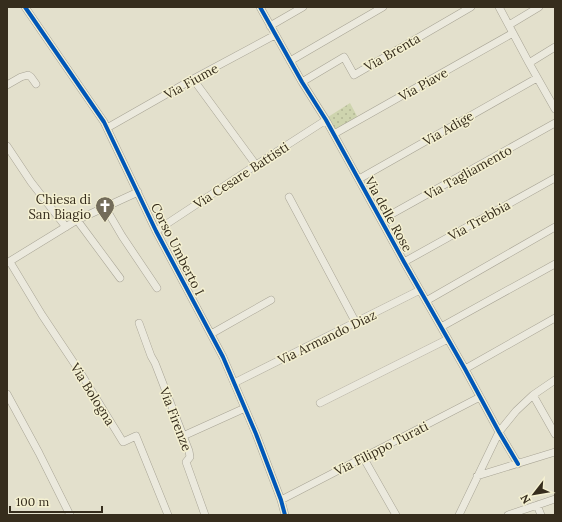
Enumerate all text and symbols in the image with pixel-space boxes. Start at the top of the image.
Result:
street label: Via Brenta [360,29,424,76]
street label: Via Fiume [160,60,221,104]
street label: Via Piave [395,64,451,105]
street label: Via Adige [419,107,477,150]
street label: Via Cesare Battisti [190,138,292,213]
street label: Via Tagliamento [421,141,515,204]
street label: Via delle Rose [360,173,416,255]
place label: Chiesa di San Biagio [29,191,91,223]
church icon: Chiesa di San Biagio [94,195,116,223]
street label: Via Trebbia [444,196,513,245]
street label: Corso Umberto I [147,200,208,298]
street label: Via Armando Diaz [274,306,380,369]
street label: Via Bologna [66,359,119,429]
street label: Via Firenze [155,384,195,453]
street label: Via Filippo Turati [330,417,431,480]
north arrow [514,474,554,514]
scale bar [10,488,102,514]
text: N [517,491,534,506]
text: 100 m [16,494,49,509]

